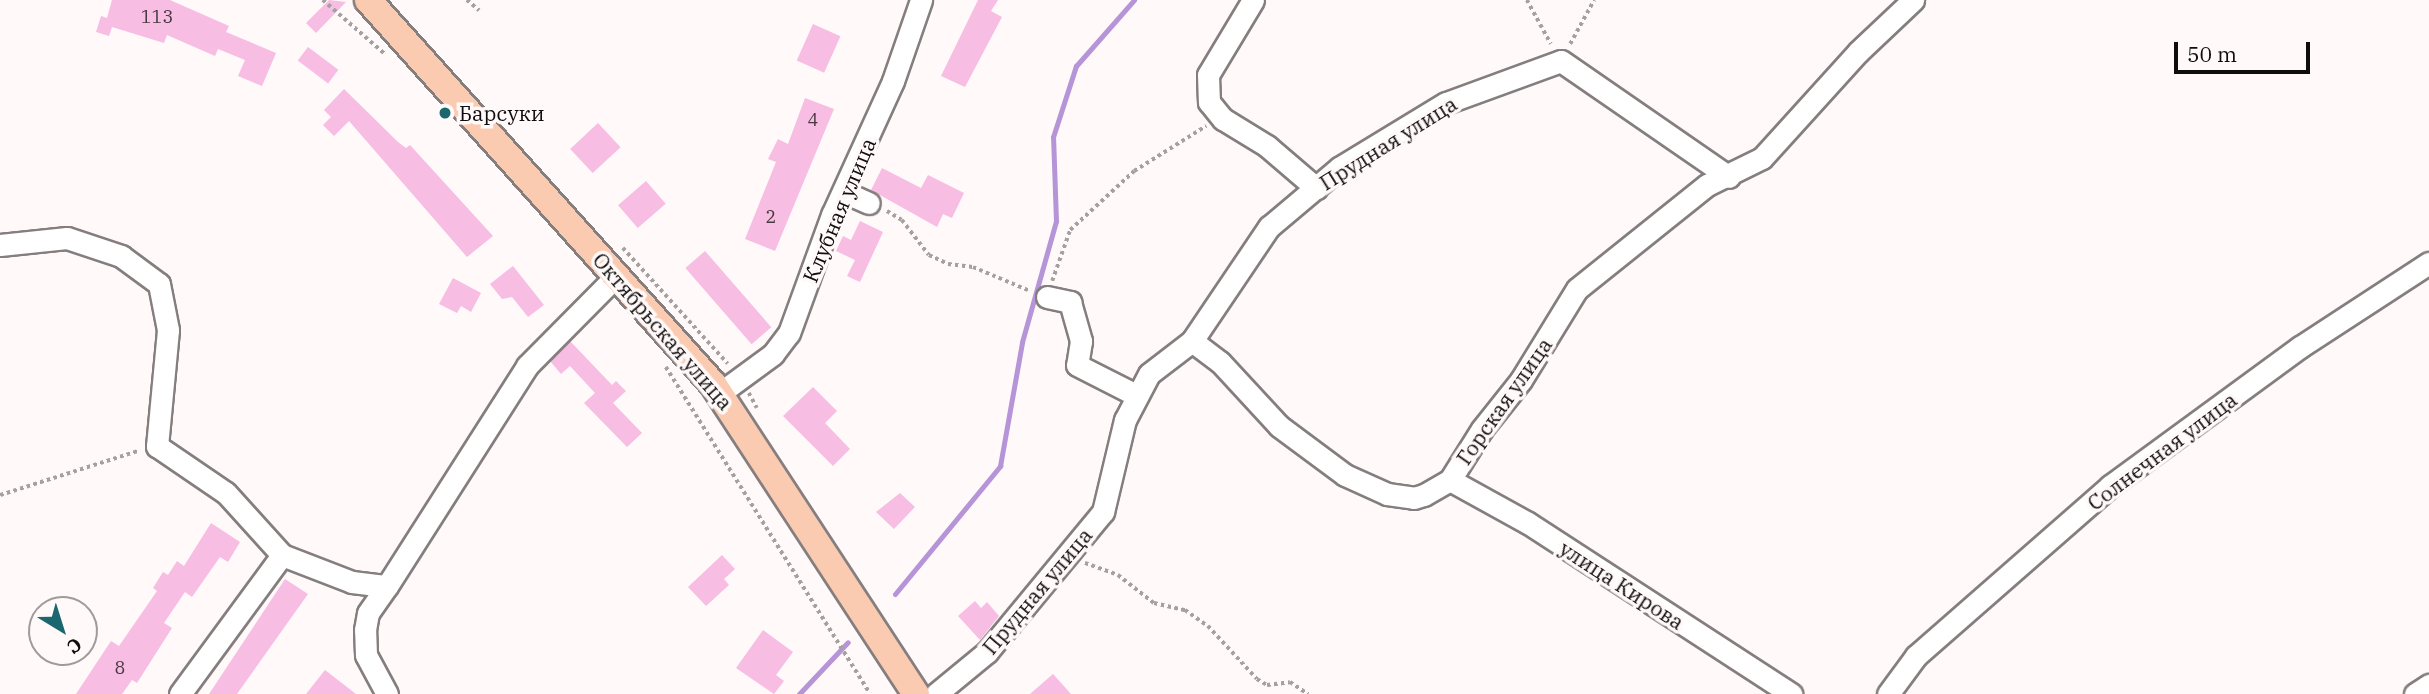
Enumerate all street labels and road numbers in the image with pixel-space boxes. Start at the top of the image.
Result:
street label: Прудная улица [1315,91,1461,195]
street label: Клубная улица [797,134,881,286]
street label: Октябрьская улица [588,247,738,415]
street label: Горская улица [1451,333,1557,469]
street label: Солнечная улица [2082,387,2242,515]
street label: Прудная улица [977,523,1097,659]
street label: улица Кирова [1555,535,1689,635]

